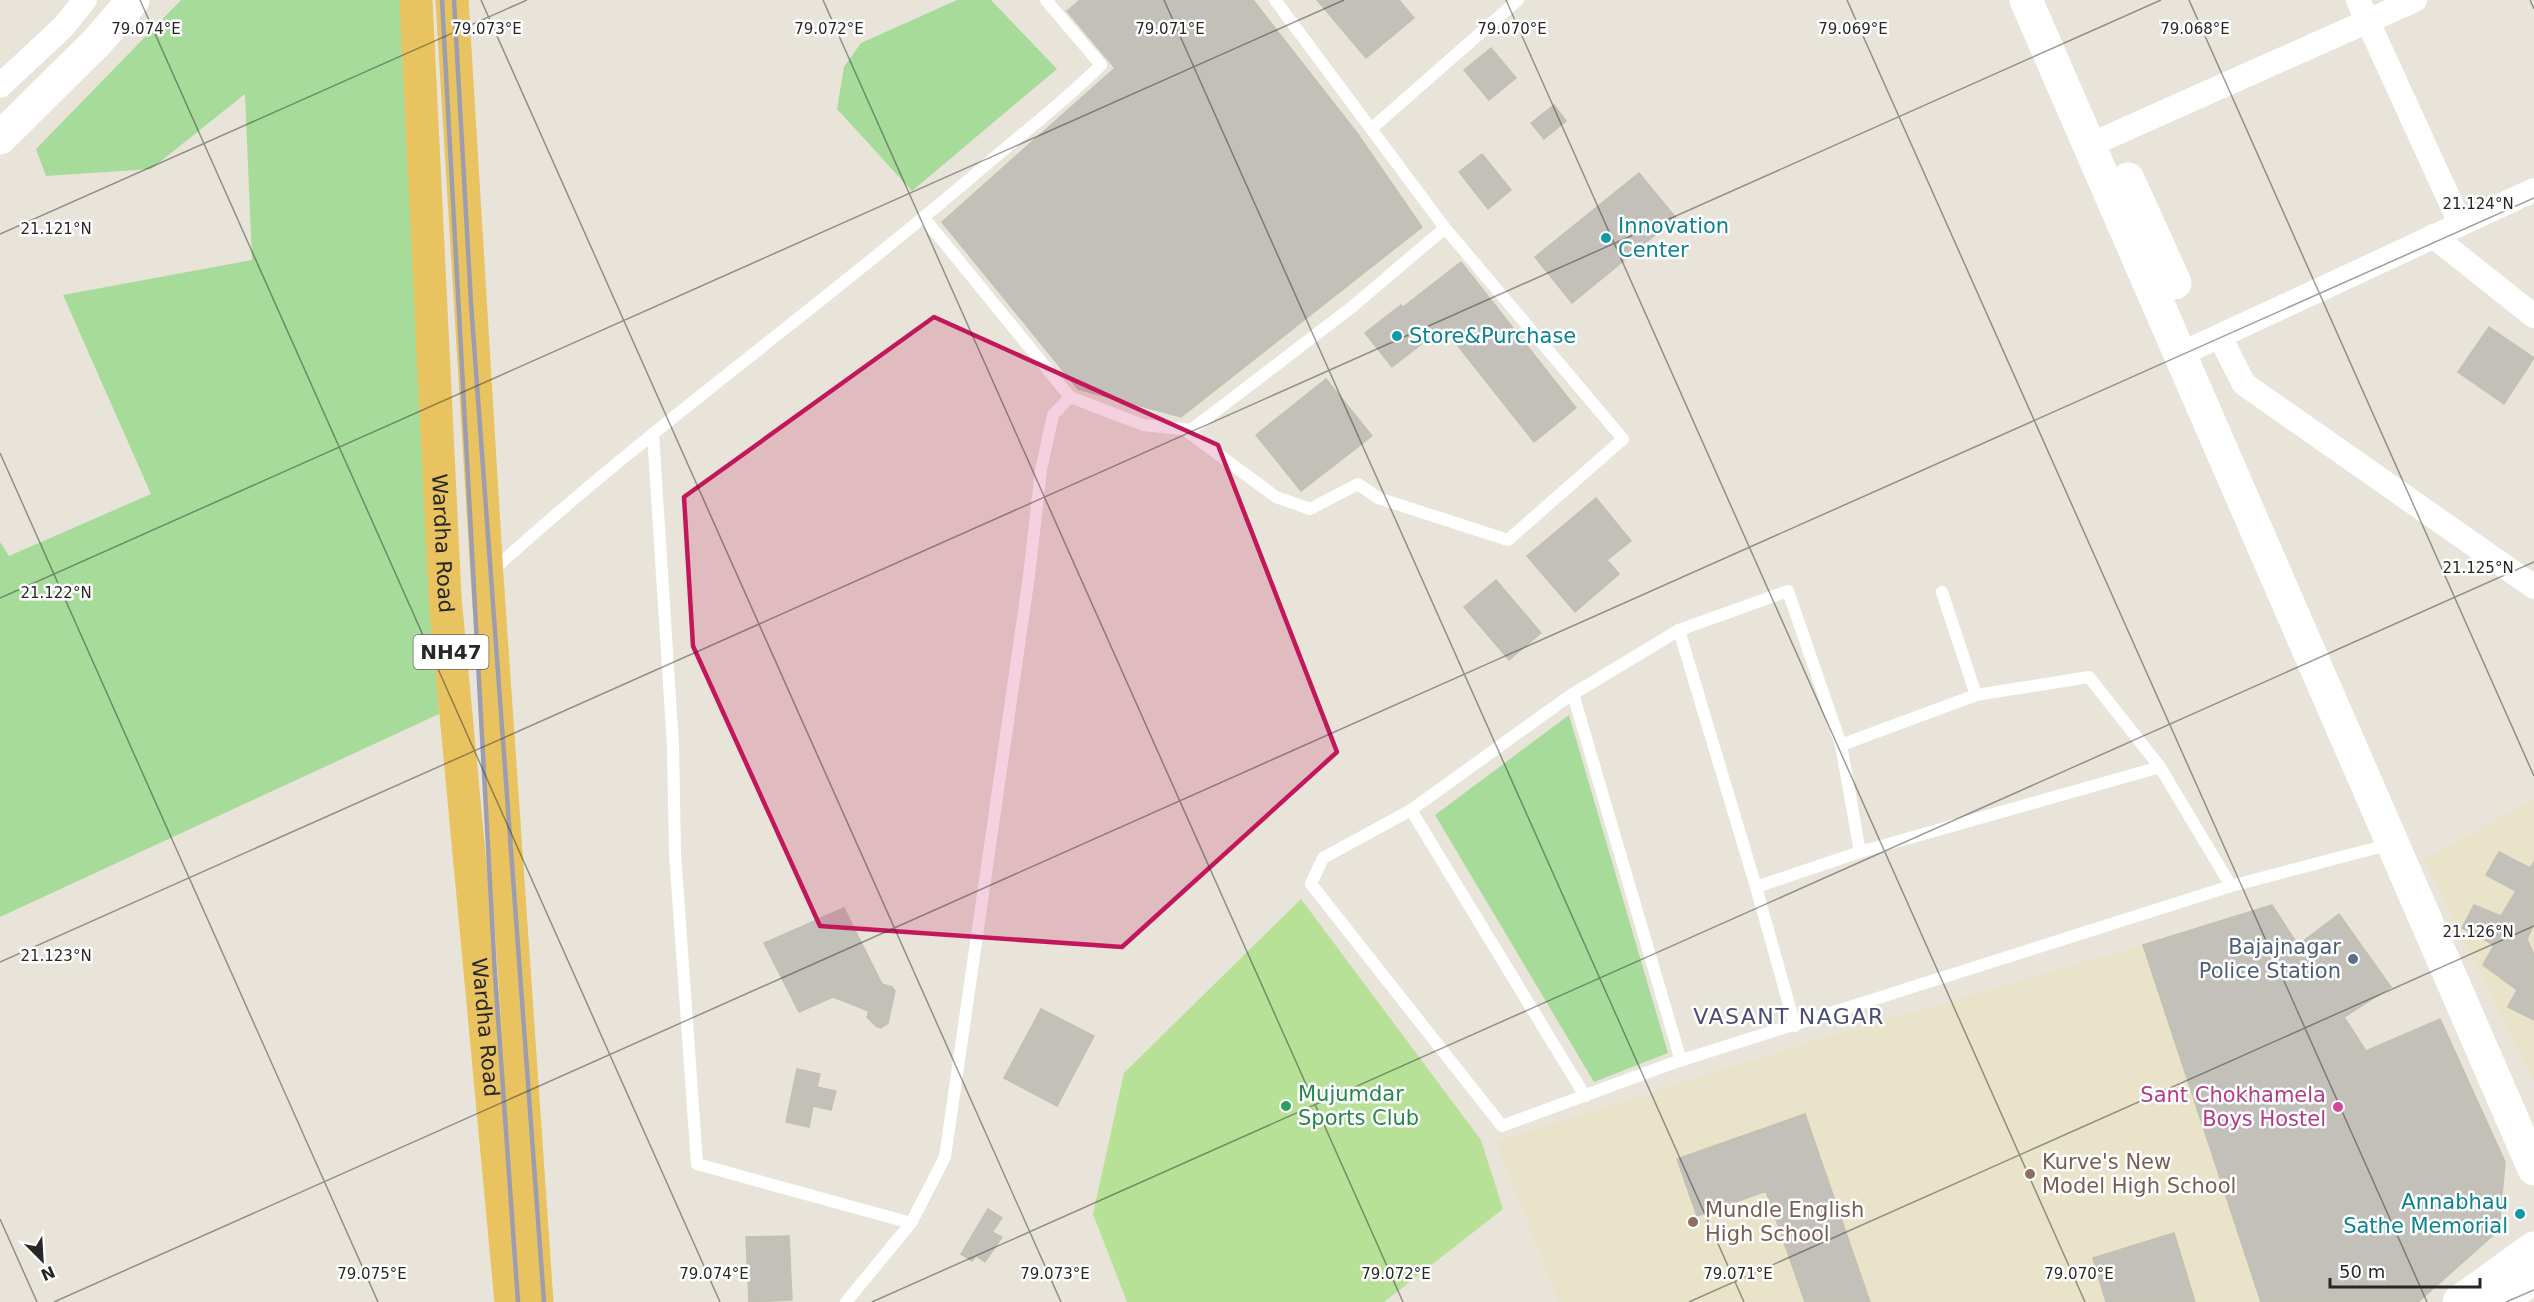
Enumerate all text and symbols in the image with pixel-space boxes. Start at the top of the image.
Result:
text: 79.074°E [111,20,181,38]
text: 79.073°E [452,20,522,38]
text: 79.072°E [794,20,864,38]
text: 79.071°E [1135,20,1205,38]
text: 79.070°E [1477,20,1547,38]
text: 79.069°E [1818,20,1888,38]
text: 79.068°E [2160,20,2230,38]
text: 21.124°N [2442,195,2514,213]
place label: Innovation Center [1618,214,1729,262]
text: 21.121°N [20,220,92,238]
marker: Innovation Center [1599,231,1613,245]
place label: Store&Purchase [1409,324,1576,348]
marker: Store&Purchase [1390,329,1404,343]
street label: Wardha Road [427,473,458,614]
text: 21.125°N [2442,559,2514,577]
text: 21.122°N [20,584,92,602]
road number: NH47 [414,635,488,669]
text: 21.126°N [2442,923,2514,941]
place label: Bajajnagar Police Station [2199,935,2341,983]
text: 21.123°N [20,947,92,965]
marker: Bajajnagar Police Station [2346,952,2360,966]
street label: Wardha Road [467,957,504,1098]
district label: VASANT NAGAR [1693,1004,1885,1029]
place label: Mujumdar Sports Club [1298,1082,1419,1130]
place label: Sant Chokhamela Boys Hostel [2140,1083,2326,1131]
marker: Mujumdar Sports Club [1279,1099,1293,1113]
marker: Sant Chokhamela Boys Hostel [2331,1100,2345,1114]
place label: Kurve's New Model High School [2042,1150,2236,1198]
marker: Kurve's New Model High School [2023,1167,2037,1181]
place label: Annabhau Sathe Memorial [2343,1190,2508,1238]
place label: Mundle English High School [1705,1198,1864,1246]
marker: Annabhau Sathe Memorial [2513,1207,2527,1221]
marker: Mundle English High School [1686,1215,1700,1229]
north arrow [12,1230,72,1290]
scale bar [2330,1251,2480,1289]
text: 50 m [2339,1261,2385,1282]
text: N [38,1262,58,1285]
text: 79.075°E [337,1265,407,1283]
text: 79.074°E [679,1265,749,1283]
text: 79.073°E [1020,1265,1090,1283]
text: 79.072°E [1361,1265,1431,1283]
text: 79.071°E [1703,1265,1773,1283]
text: 79.070°E [2044,1265,2114,1283]

